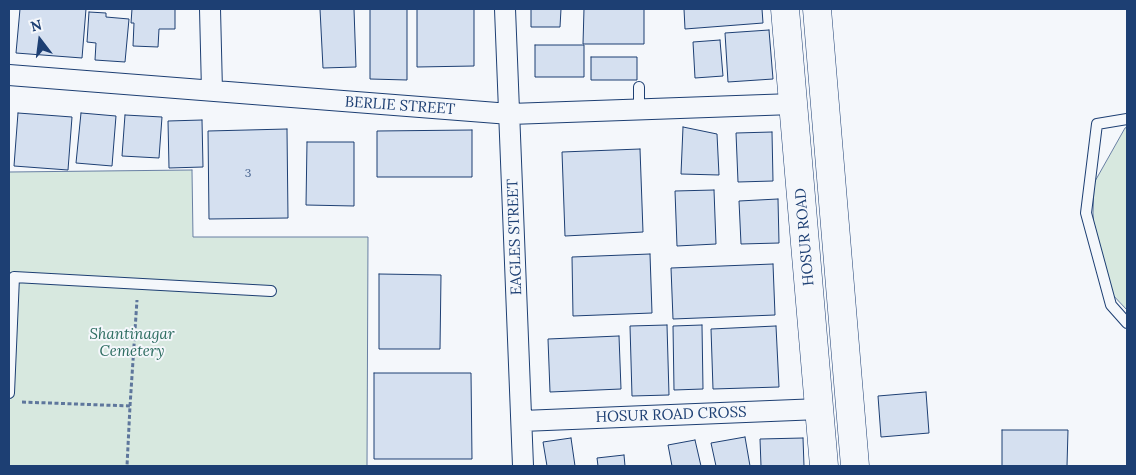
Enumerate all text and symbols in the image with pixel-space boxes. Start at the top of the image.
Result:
north arrow [15,15,65,65]
text: N [29,15,44,36]
street label: BERLIE STREET [344,93,456,119]
house number: 3 [245,167,251,181]
street label: EAGLES STREET [504,179,526,295]
street label: HOSUR ROAD [792,187,818,287]
park label: Shantinagar Cemetery [89,326,175,361]
street label: HOSUR ROAD CROSS [595,403,747,427]

